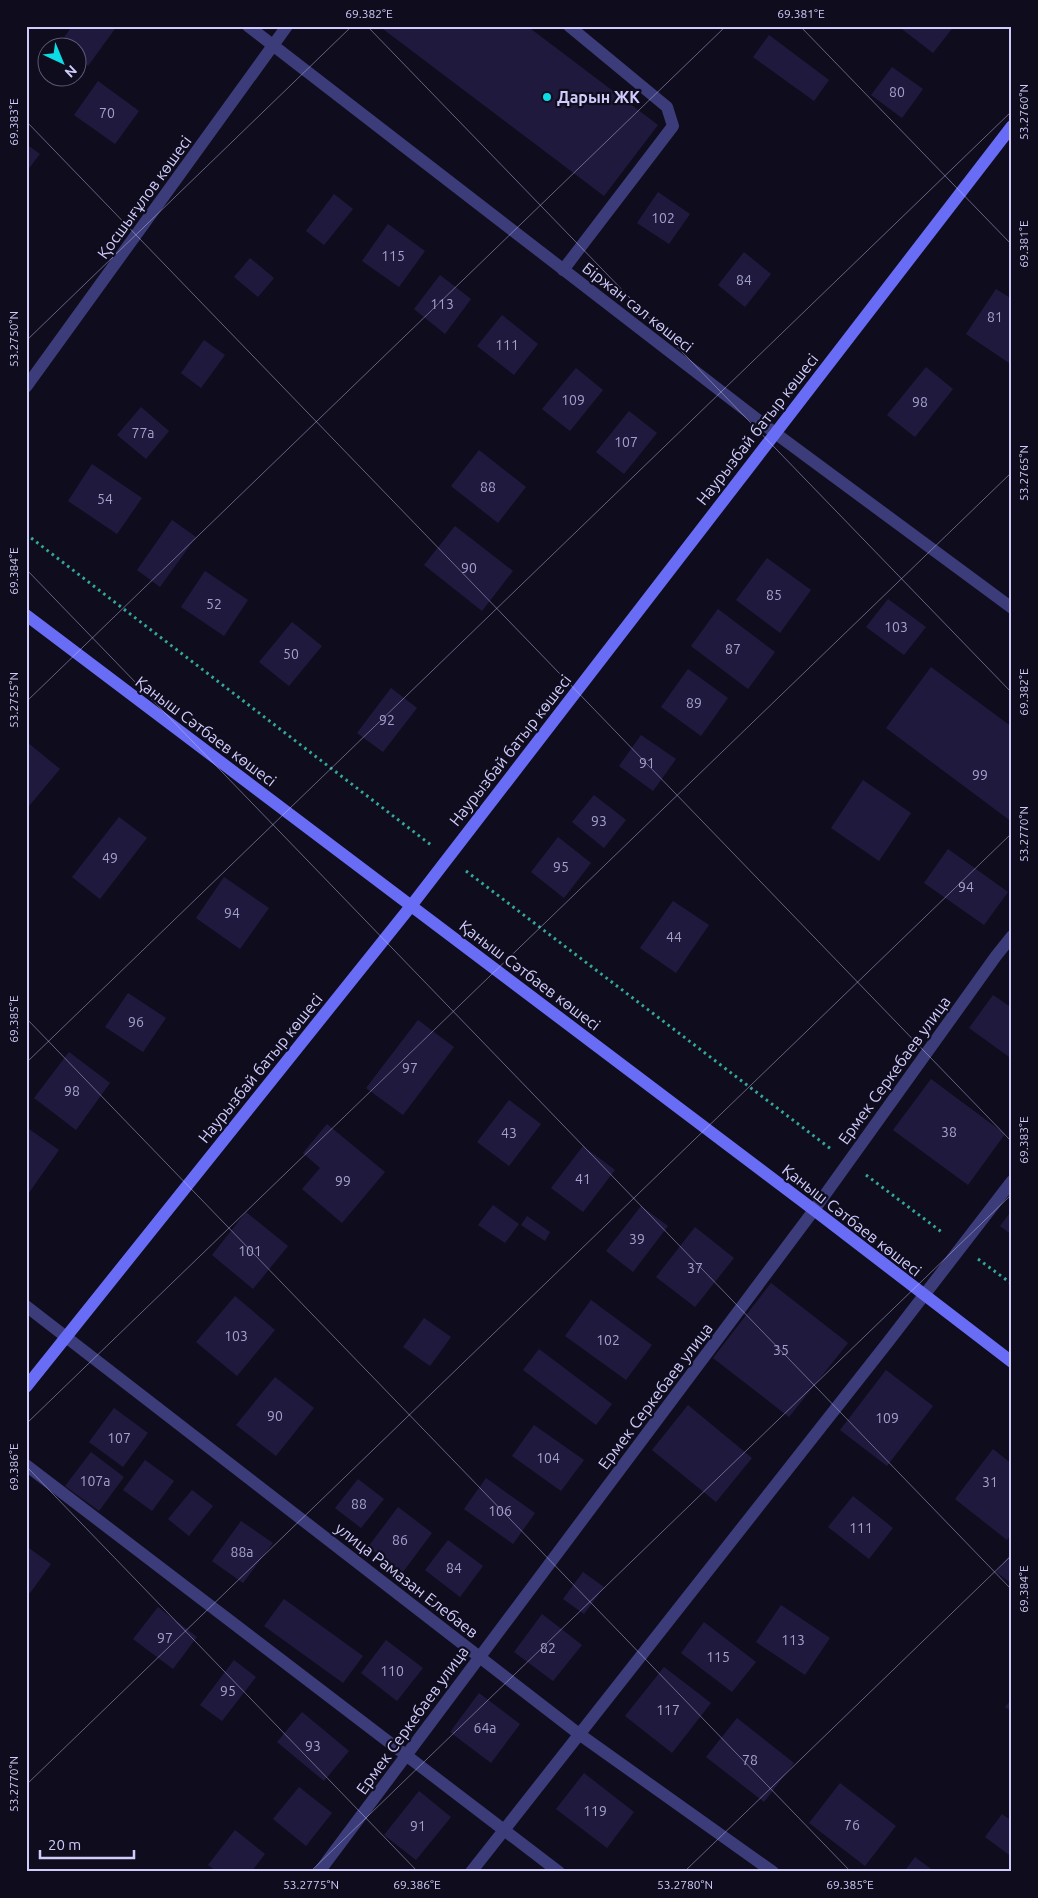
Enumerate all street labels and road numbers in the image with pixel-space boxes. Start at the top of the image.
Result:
street label: Қосшығұлов көшесі [93,132,195,262]
street label: Біржан сал көшесі [579,258,697,356]
street label: Наурызбай батыр көшесі [692,350,822,508]
street label: Наурызбай батыр көшесі [445,671,575,829]
street label: Қаныш Сәтбаев көшесі [132,672,280,790]
street label: Қаныш Сәтбаев көшесі [456,916,604,1034]
street label: Наурызбай батыр көшесі [194,990,326,1146]
street label: Ермек Серкебаев улица [834,993,954,1147]
street label: Қаныш Сәтбаев көшесі [779,1160,925,1280]
street label: Ермек Серкебаев улица [594,1319,716,1473]
street label: улица Рамазан Елебаев [332,1519,482,1641]
street label: Ермек Серкебаев улица [352,1643,472,1797]

